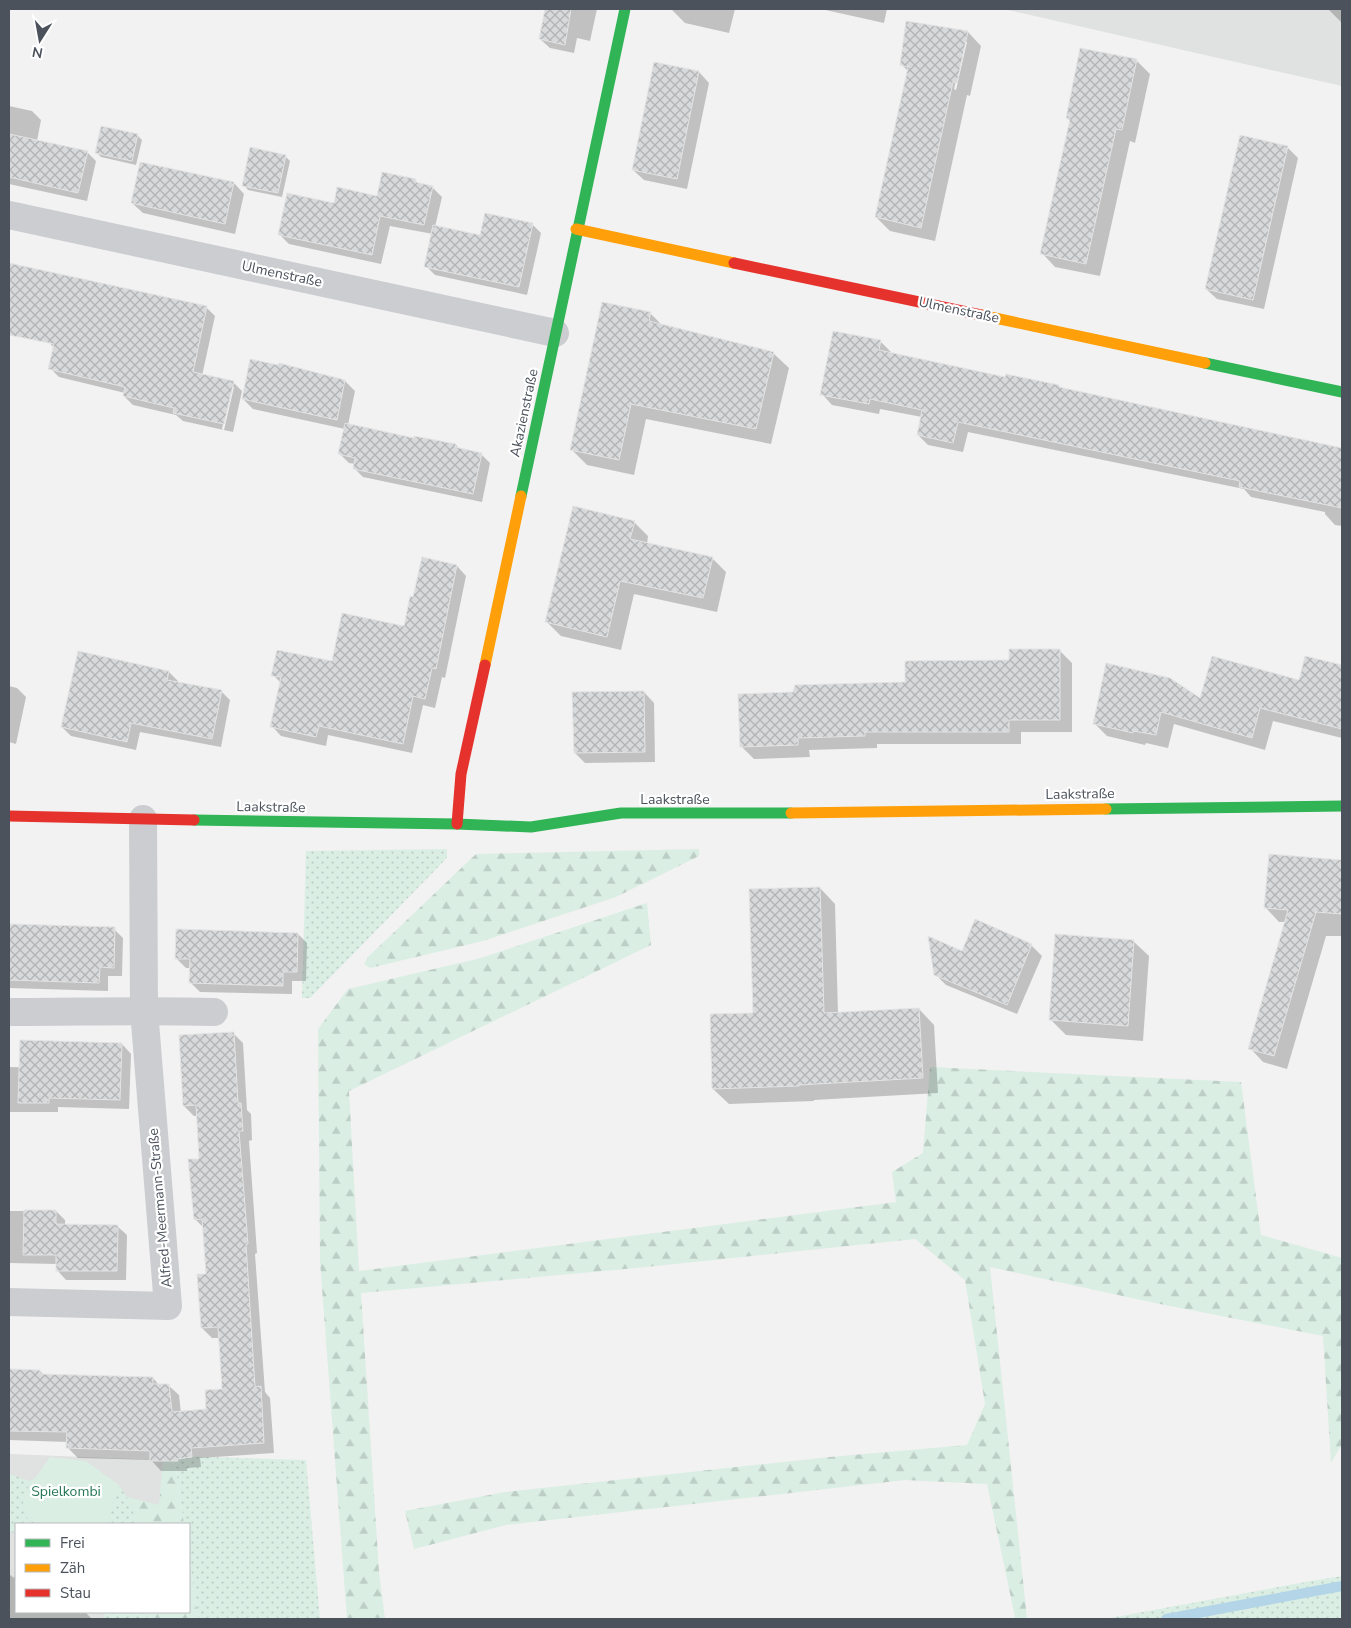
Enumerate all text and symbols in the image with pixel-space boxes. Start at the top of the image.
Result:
north arrow [15,15,65,65]
text: N [31,42,45,63]
street label: Ulmenstraße [240,256,324,292]
street label: Ulmenstraße [917,292,1001,328]
street label: Akazienstraße [505,367,543,459]
street label: Laakstraße [1045,784,1115,804]
street label: Laakstraße [640,790,710,809]
street label: Laakstraße [236,797,306,817]
street label: Alfred-Meermann-Straße [144,1127,176,1289]
park label: Spielkombi [31,1482,101,1501]
legend [15,1523,190,1613]
text: Frei [60,1533,85,1553]
text: Zäh [60,1558,85,1578]
text: Stau [60,1583,91,1603]

